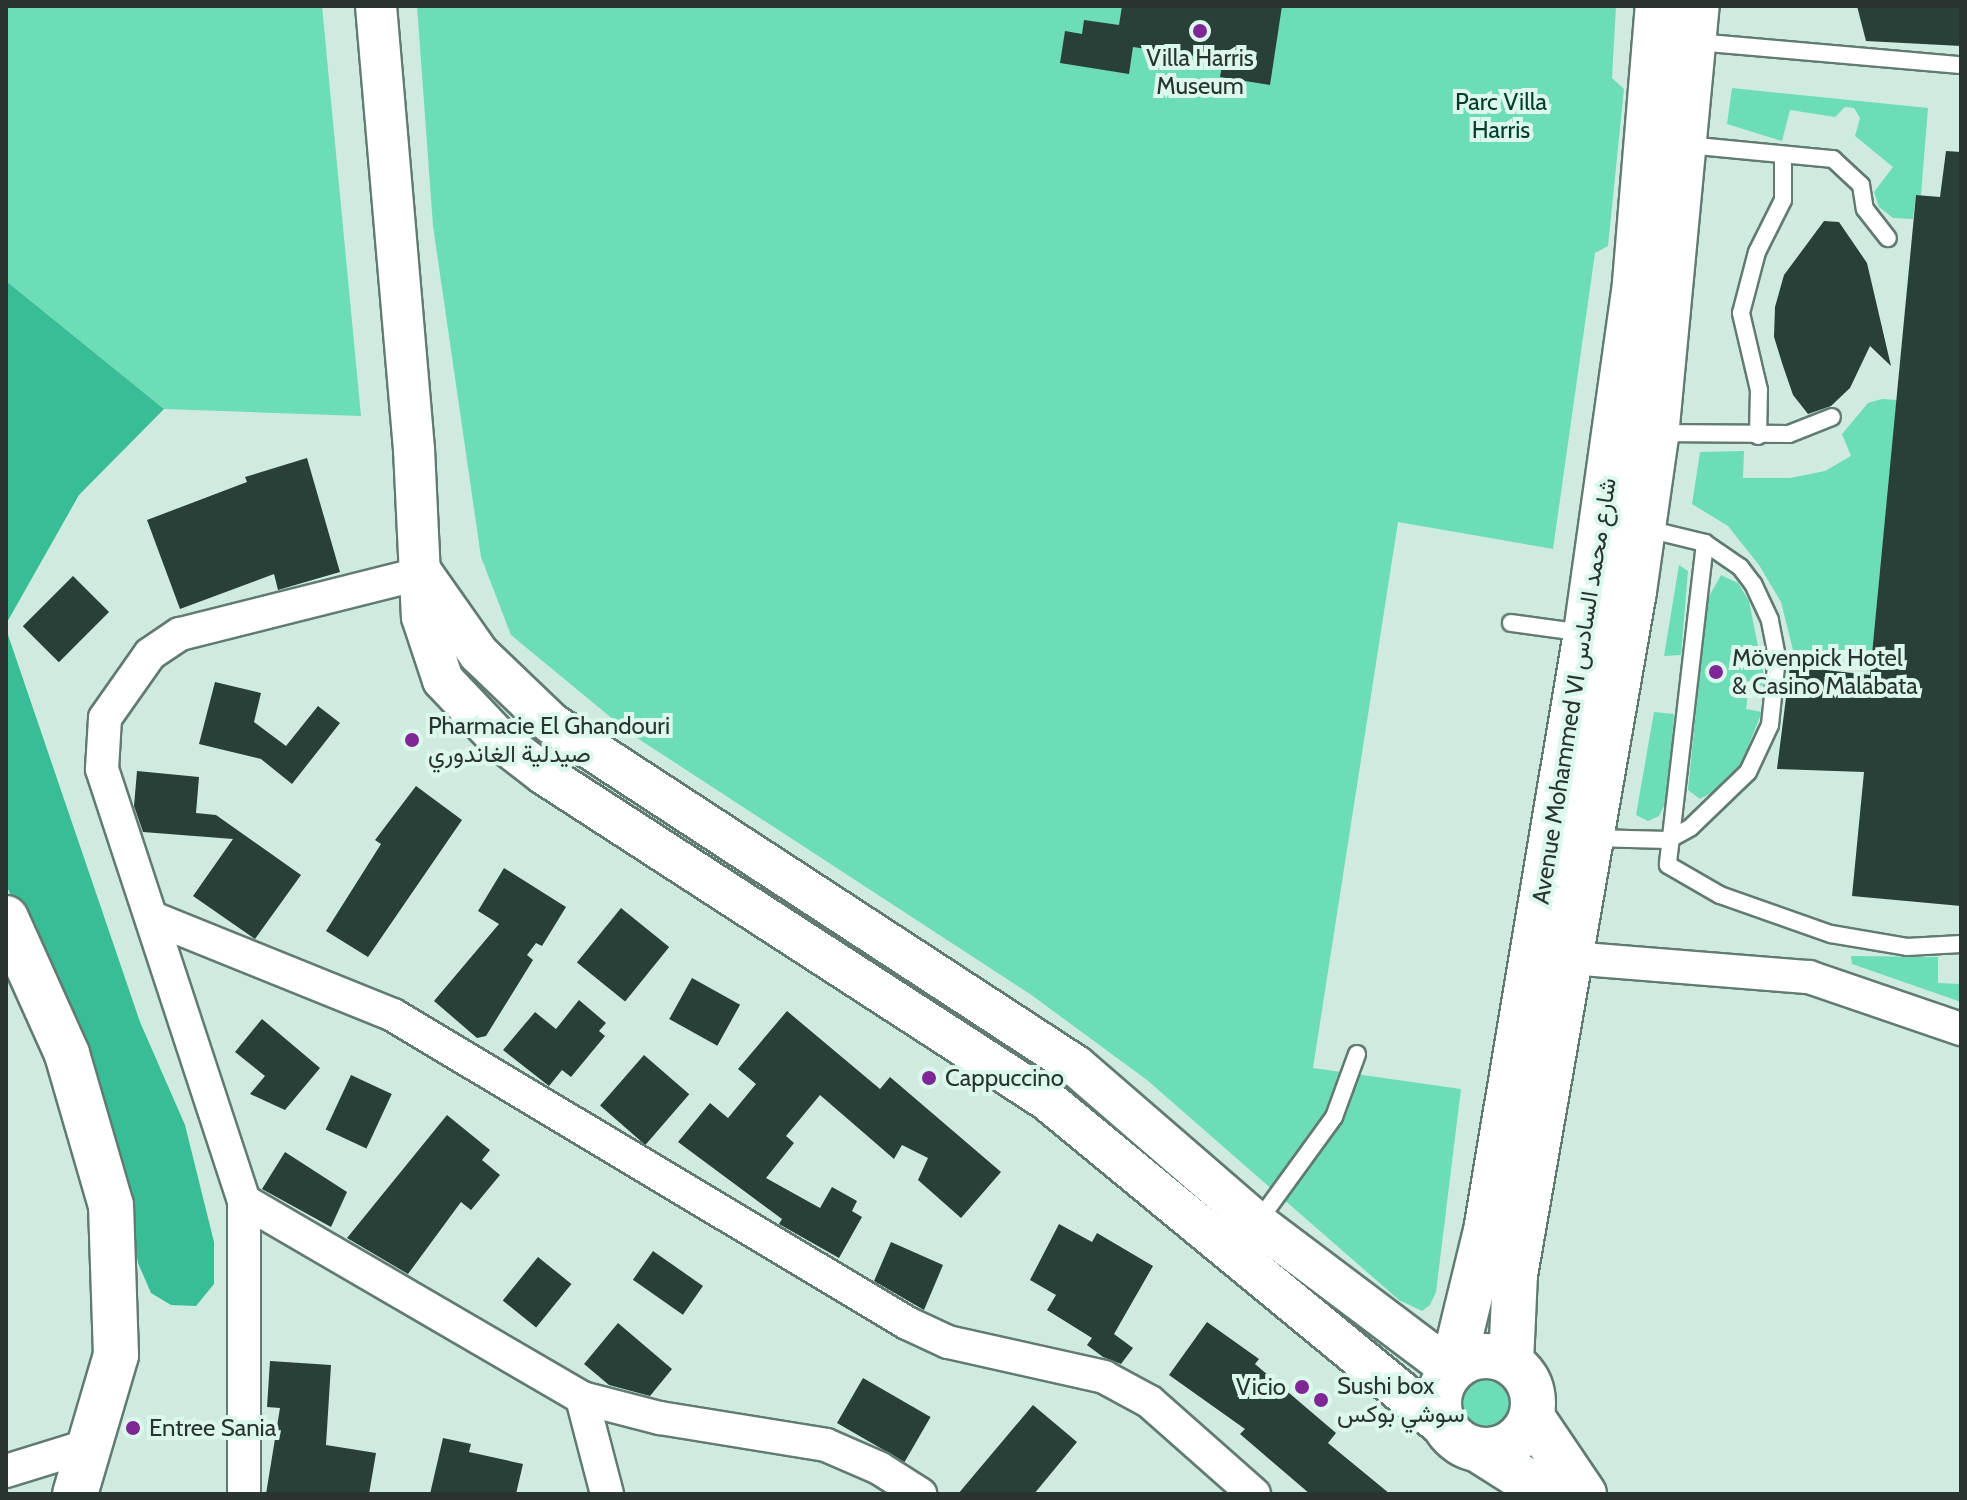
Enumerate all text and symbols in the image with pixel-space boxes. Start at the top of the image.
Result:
marker: Villa Harris Museum [1191,22,1209,40]
place label: Villa Harris Museum [1146,44,1254,100]
park label: Parc Villa Harris [1455,88,1547,144]
street label: Avenue Mohammed VI شارع محمد السادس [1526,476,1622,906]
place label: Mövenpick Hotel & Casino Malabata [1732,644,1918,700]
marker: Mövenpick Hotel & Casino Malabata [1707,663,1725,681]
place label: Pharmacie El Ghandouri صيدلية الغاندوري [428,712,670,768]
marker: Pharmacie El Ghandouri صيدلية الغاندوري [403,731,421,749]
place label: Cappuccino [945,1064,1064,1092]
marker: Cappuccino [920,1069,938,1087]
place label: Sushi box سوشي بوكس [1337,1372,1465,1428]
place label: Vicio [1236,1373,1286,1401]
marker: Vicio [1293,1378,1311,1396]
marker: Sushi box سوشي بوكس [1312,1391,1330,1409]
place label: Entree Sania [149,1414,276,1442]
marker: Entree Sania [124,1419,142,1437]

